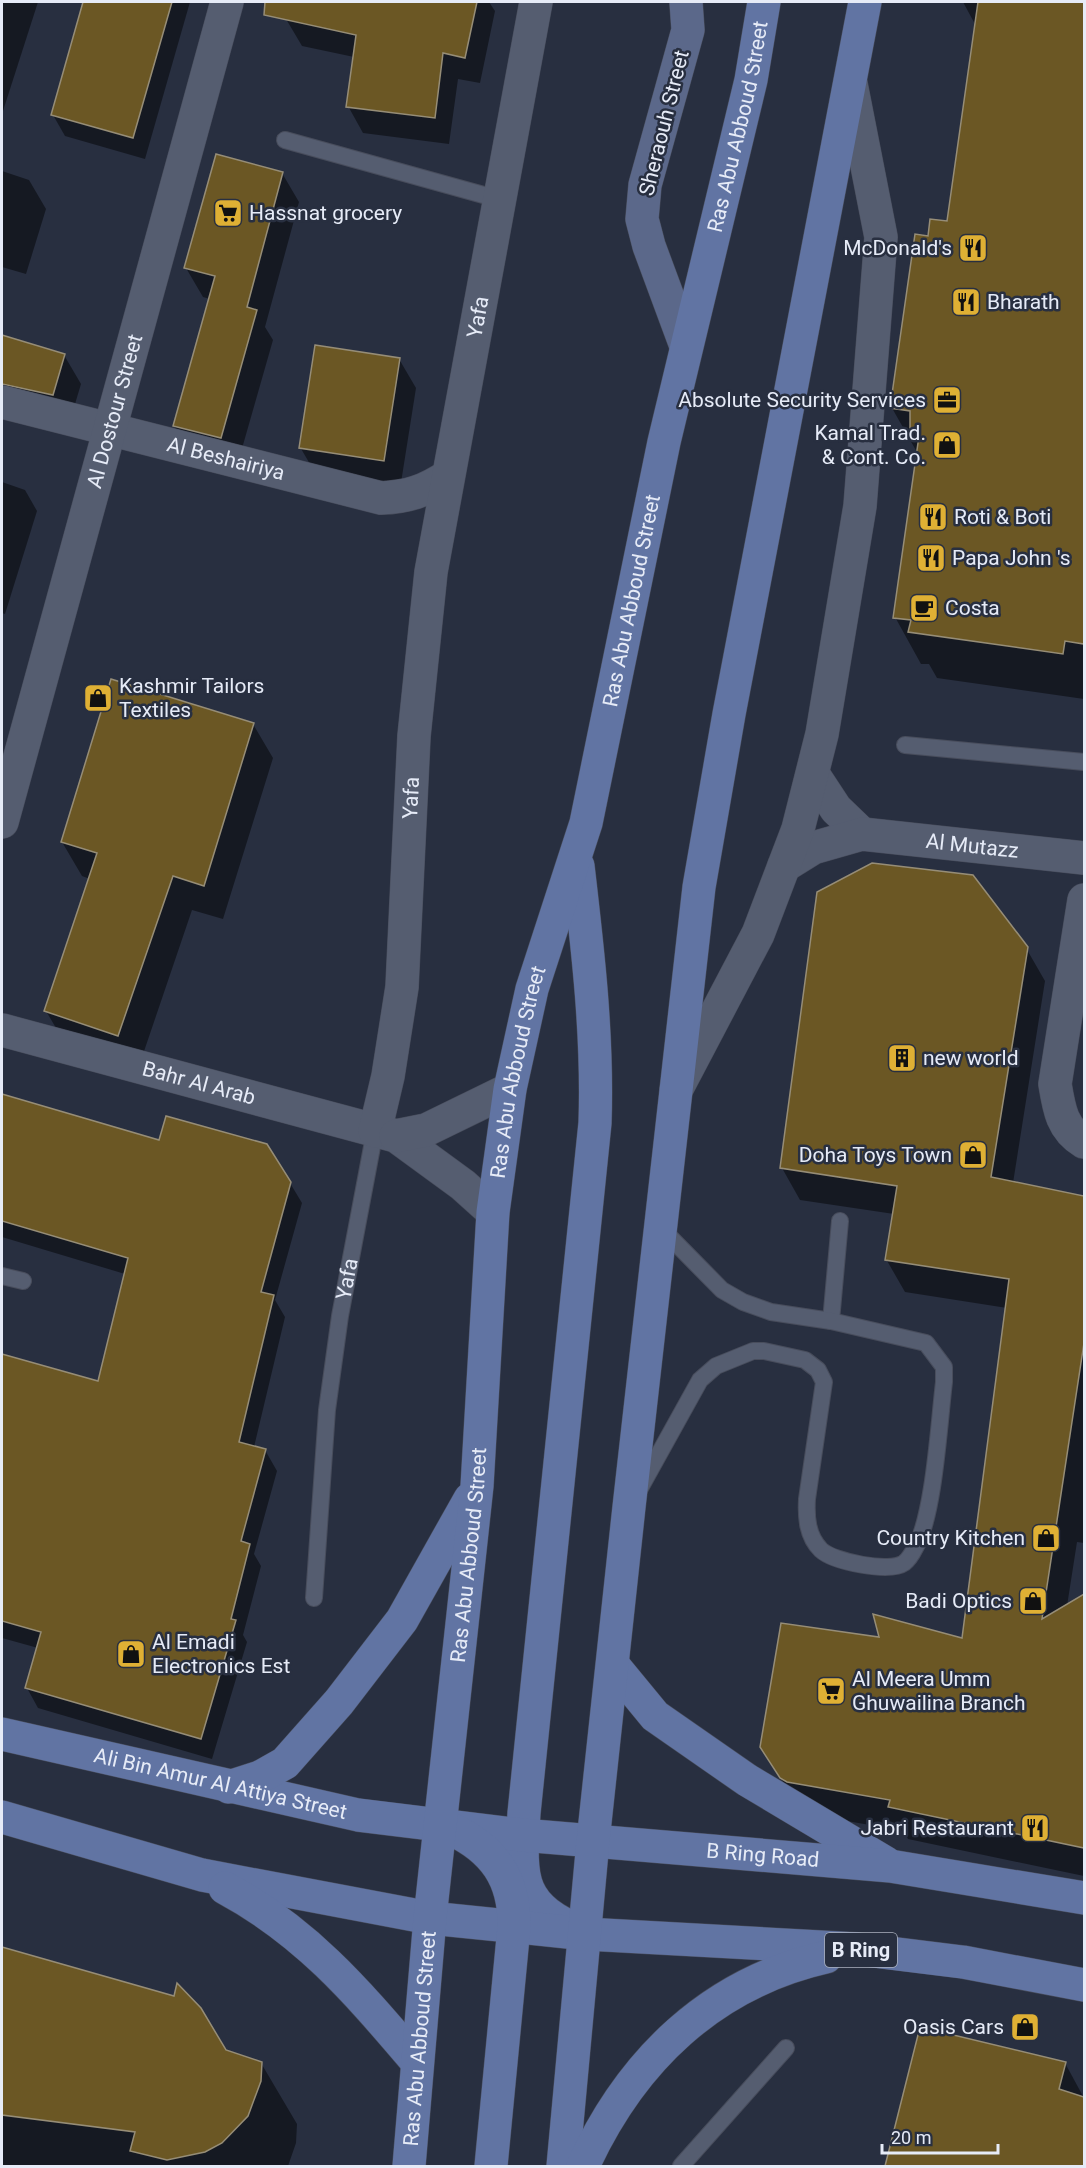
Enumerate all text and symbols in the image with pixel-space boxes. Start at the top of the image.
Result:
street label: Ras Abu Abboud Street [703,19,773,235]
street label: Sheraouh Street [634,48,694,198]
supermarket icon: Hassnat grocery [212,197,244,229]
place label: Hassnat grocery [249,201,402,225]
restaurant icon: McDonald's [957,232,989,264]
place label: McDonald's [843,236,952,260]
restaurant icon: Bharath [950,286,982,318]
place label: Bharath [987,290,1060,314]
street label: Yafa [462,294,494,340]
street label: Al Dostour Street [82,331,147,491]
office icon: Absolute Security Services [931,384,963,416]
place label: Absolute Security Services [678,388,926,412]
place label: Kamal Trad. & Cont. Co. [814,421,926,469]
shop icon: Kamal Trad. & Cont. Co. [931,429,963,461]
street label: Al Beshairiya [164,432,287,485]
street label: Ras Abu Abboud Street [598,492,665,709]
restaurant icon: Roti & Boti [917,501,949,533]
place label: Roti & Boti [954,505,1051,529]
restaurant icon: Papa John 's [915,542,947,574]
place label: Papa John 's [952,546,1071,570]
cafe icon: Costa [908,592,940,624]
place label: Costa [945,596,1000,620]
place label: Kashmir Tailors Textiles [119,674,264,722]
shop icon: Kashmir Tailors Textiles [82,682,114,714]
street label: Yafa [398,776,424,819]
street label: Al Mutazz [925,829,1020,863]
street label: Ras Abu Abboud Street [486,963,551,1180]
building icon: new world [886,1042,918,1074]
place label: new world [923,1046,1019,1070]
street label: Bahr Al Arab [140,1056,258,1110]
shop icon: Doha Toys Town [957,1139,989,1171]
place label: Doha Toys Town [799,1143,952,1167]
street label: Yafa [331,1256,363,1302]
street label: Ras Abu Abboud Street [446,1447,491,1664]
shop icon: Country Kitchen [1030,1522,1062,1554]
place label: Country Kitchen [876,1526,1025,1550]
shop icon: Badi Optics [1017,1585,1049,1617]
place label: Badi Optics [905,1589,1012,1613]
place label: Al Emadi Electronics Est [152,1630,290,1678]
shop icon: Al Emadi Electronics Est [115,1638,147,1670]
place label: Al Meera Umm Ghuwailina Branch [852,1667,1026,1715]
supermarket icon: Al Meera Umm Ghuwailina Branch [815,1675,847,1707]
street label: Ali Bin Amur Al Attiya Street [92,1743,349,1824]
restaurant icon: Jabri Restaurant [1019,1812,1051,1844]
place label: Jabri Restaurant [860,1816,1014,1840]
street label: B Ring Road [705,1839,820,1872]
street label: Ras Abu Abboud Street [399,1930,441,2147]
road number: B Ring [825,1933,897,1967]
shop icon: Oasis Cars [1009,2011,1041,2043]
place label: Oasis Cars [903,2015,1004,2039]
scale bar [882,2117,998,2155]
text: 20 m [891,2127,931,2148]

